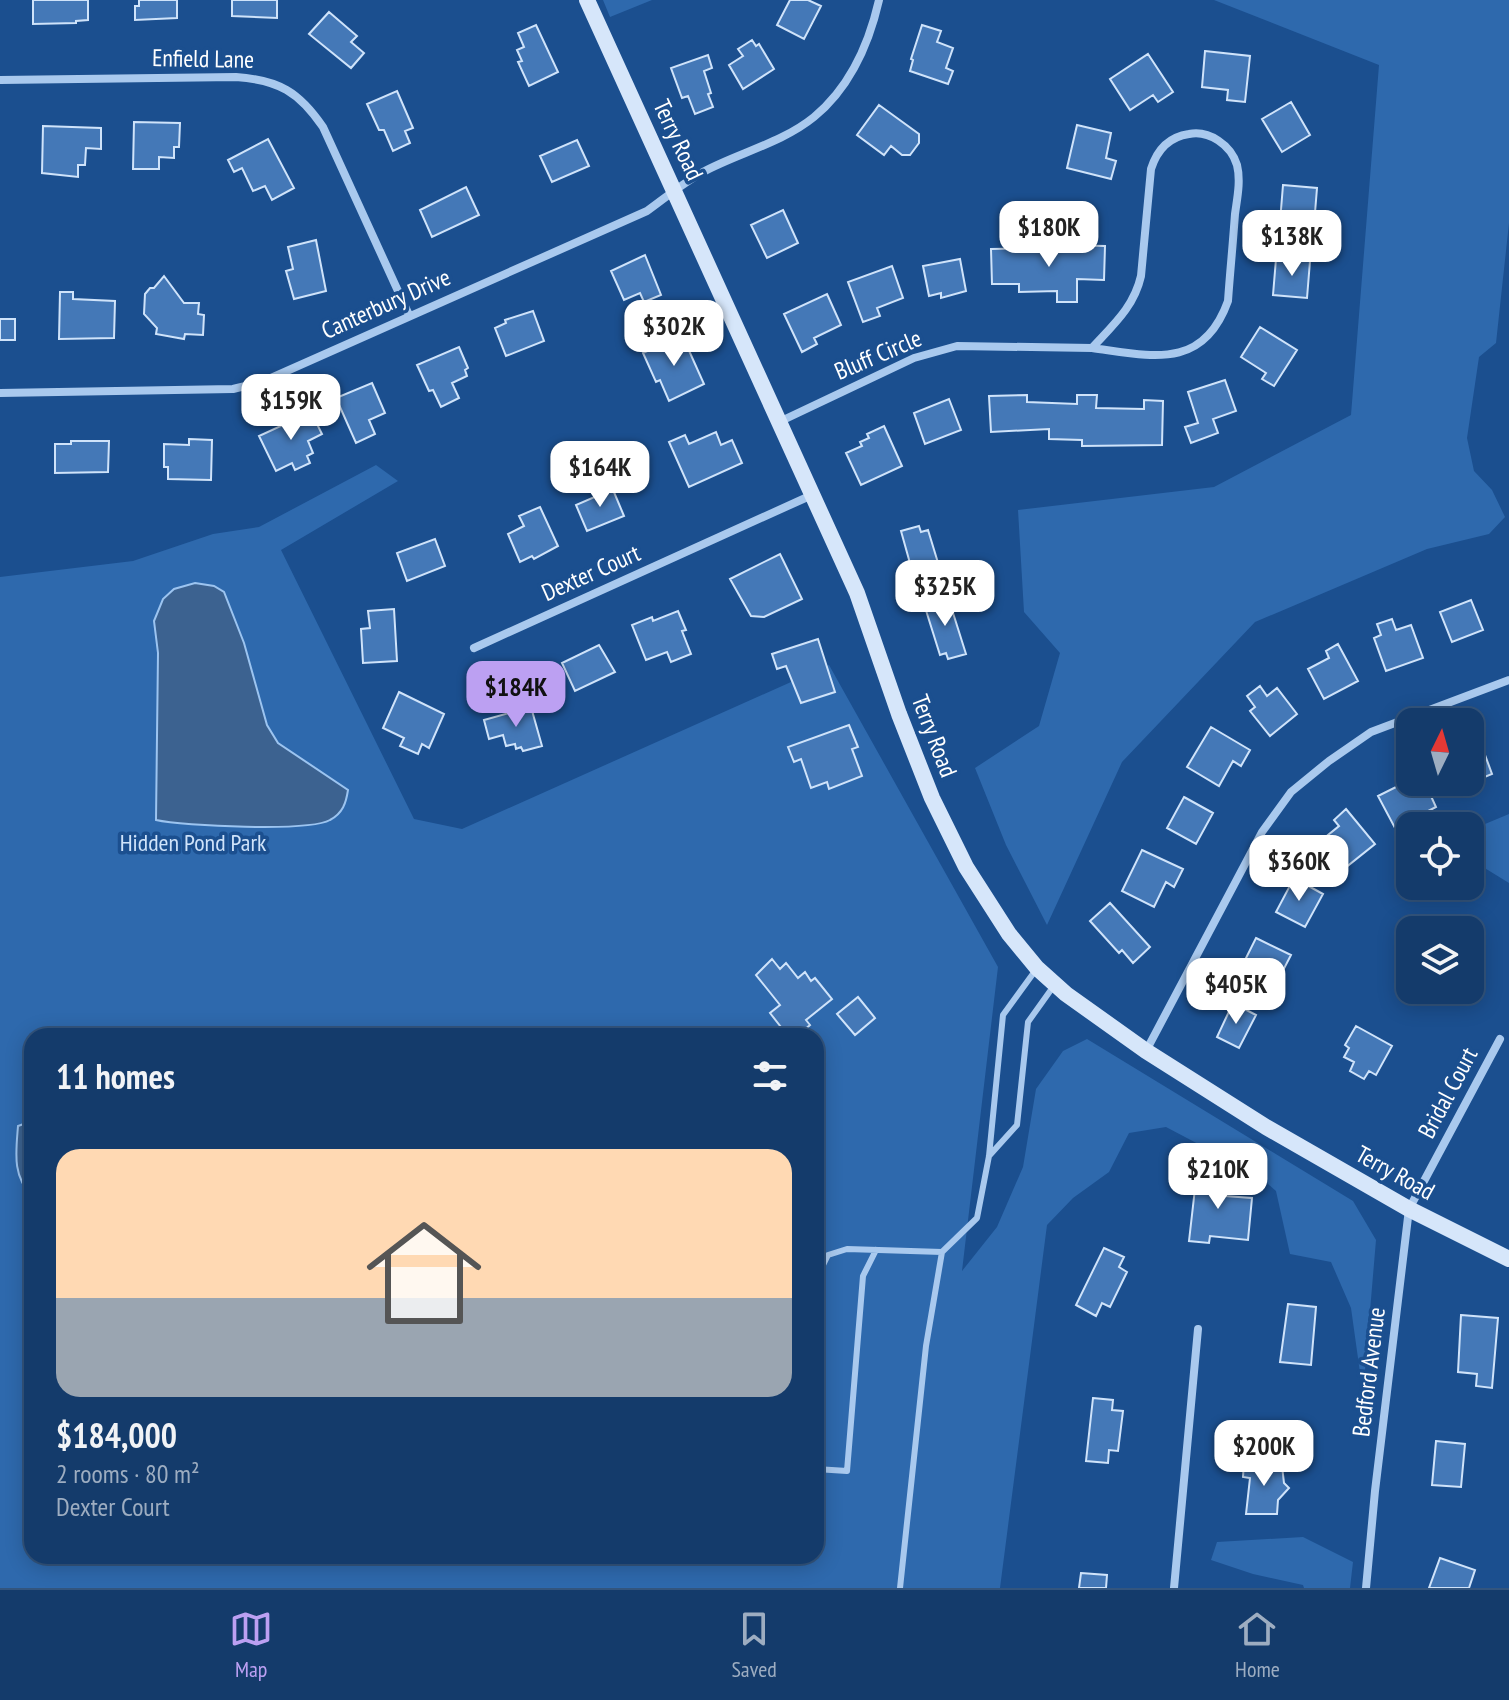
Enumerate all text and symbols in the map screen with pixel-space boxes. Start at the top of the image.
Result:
street label: Enfield Lane [152,42,254,75]
street label: Terry Road [646,94,711,185]
pin: $180K [993,201,1105,269]
text: $180K [1017,210,1081,243]
pin: $138K [1236,210,1348,278]
text: $138K [1260,219,1324,252]
street label: Canterbury Drive [316,261,455,346]
pin: $302K [618,300,730,368]
text: $302K [642,309,706,342]
street label: Bluff Circle [830,322,926,387]
pin: $159K [235,374,347,442]
text: $159K [259,383,323,416]
pin: $164K [544,441,656,509]
text: $164K [568,450,632,483]
street label: Dexter Court [537,537,645,608]
pin: $325K [889,560,1001,628]
text: $325K [913,569,977,602]
pin: $184K [460,661,572,729]
text: $184K [484,670,548,703]
street label: Terry Road [905,690,964,781]
north arrow [1396,708,1484,796]
map controls [1396,708,1484,1004]
button: locate [1396,812,1484,900]
park label: Hidden Pond Park [120,827,267,858]
pin: $360K [1243,835,1355,903]
text: $360K [1267,844,1331,877]
button: layers [1396,916,1484,1004]
pin: $405K [1180,958,1292,1026]
text: $405K [1204,967,1268,1000]
street label: Bridal Court [1411,1042,1485,1144]
text: 11 homes [56,1054,175,1098]
icon: filters [748,1054,792,1098]
street label: Terry Road [1350,1138,1440,1207]
pin: $210K [1162,1143,1274,1211]
text: $210K [1186,1152,1250,1185]
icon: home [352,1201,496,1345]
street label: Bedford Avenue [1345,1306,1392,1438]
text: $184,000 [56,1413,177,1457]
pin: $200K [1208,1420,1320,1488]
text: $200K [1232,1429,1296,1462]
text: 2 rooms · 80 m² [56,1457,200,1490]
text: Dexter Court [56,1490,170,1523]
tab: Map [229,1607,273,1683]
tab: Saved [731,1607,777,1683]
tab: Home [1235,1607,1280,1683]

